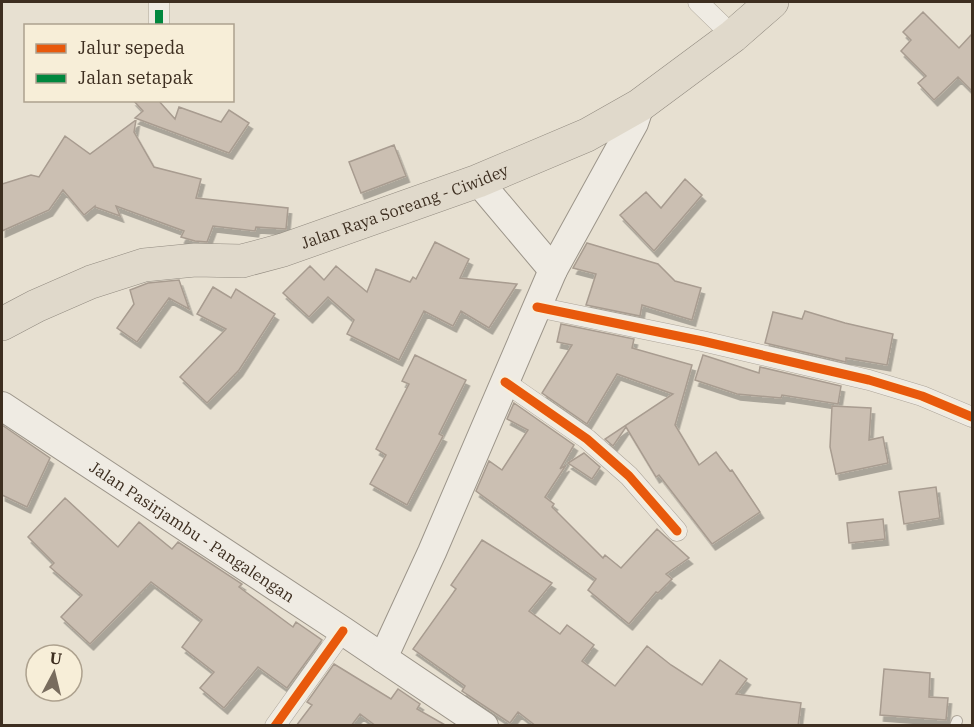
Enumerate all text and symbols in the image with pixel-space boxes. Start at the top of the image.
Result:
legend [24,24,234,102]
text: Jalur sepeda [78,36,185,59]
text: Jalan setapak [78,66,194,89]
street label: Jalan Raya Soreang - Ciwidey [298,159,512,253]
street label: Jalan Pasirjambu - Pangalengan [86,457,299,606]
north arrow [24,643,84,703]
text: U [48,647,63,669]

